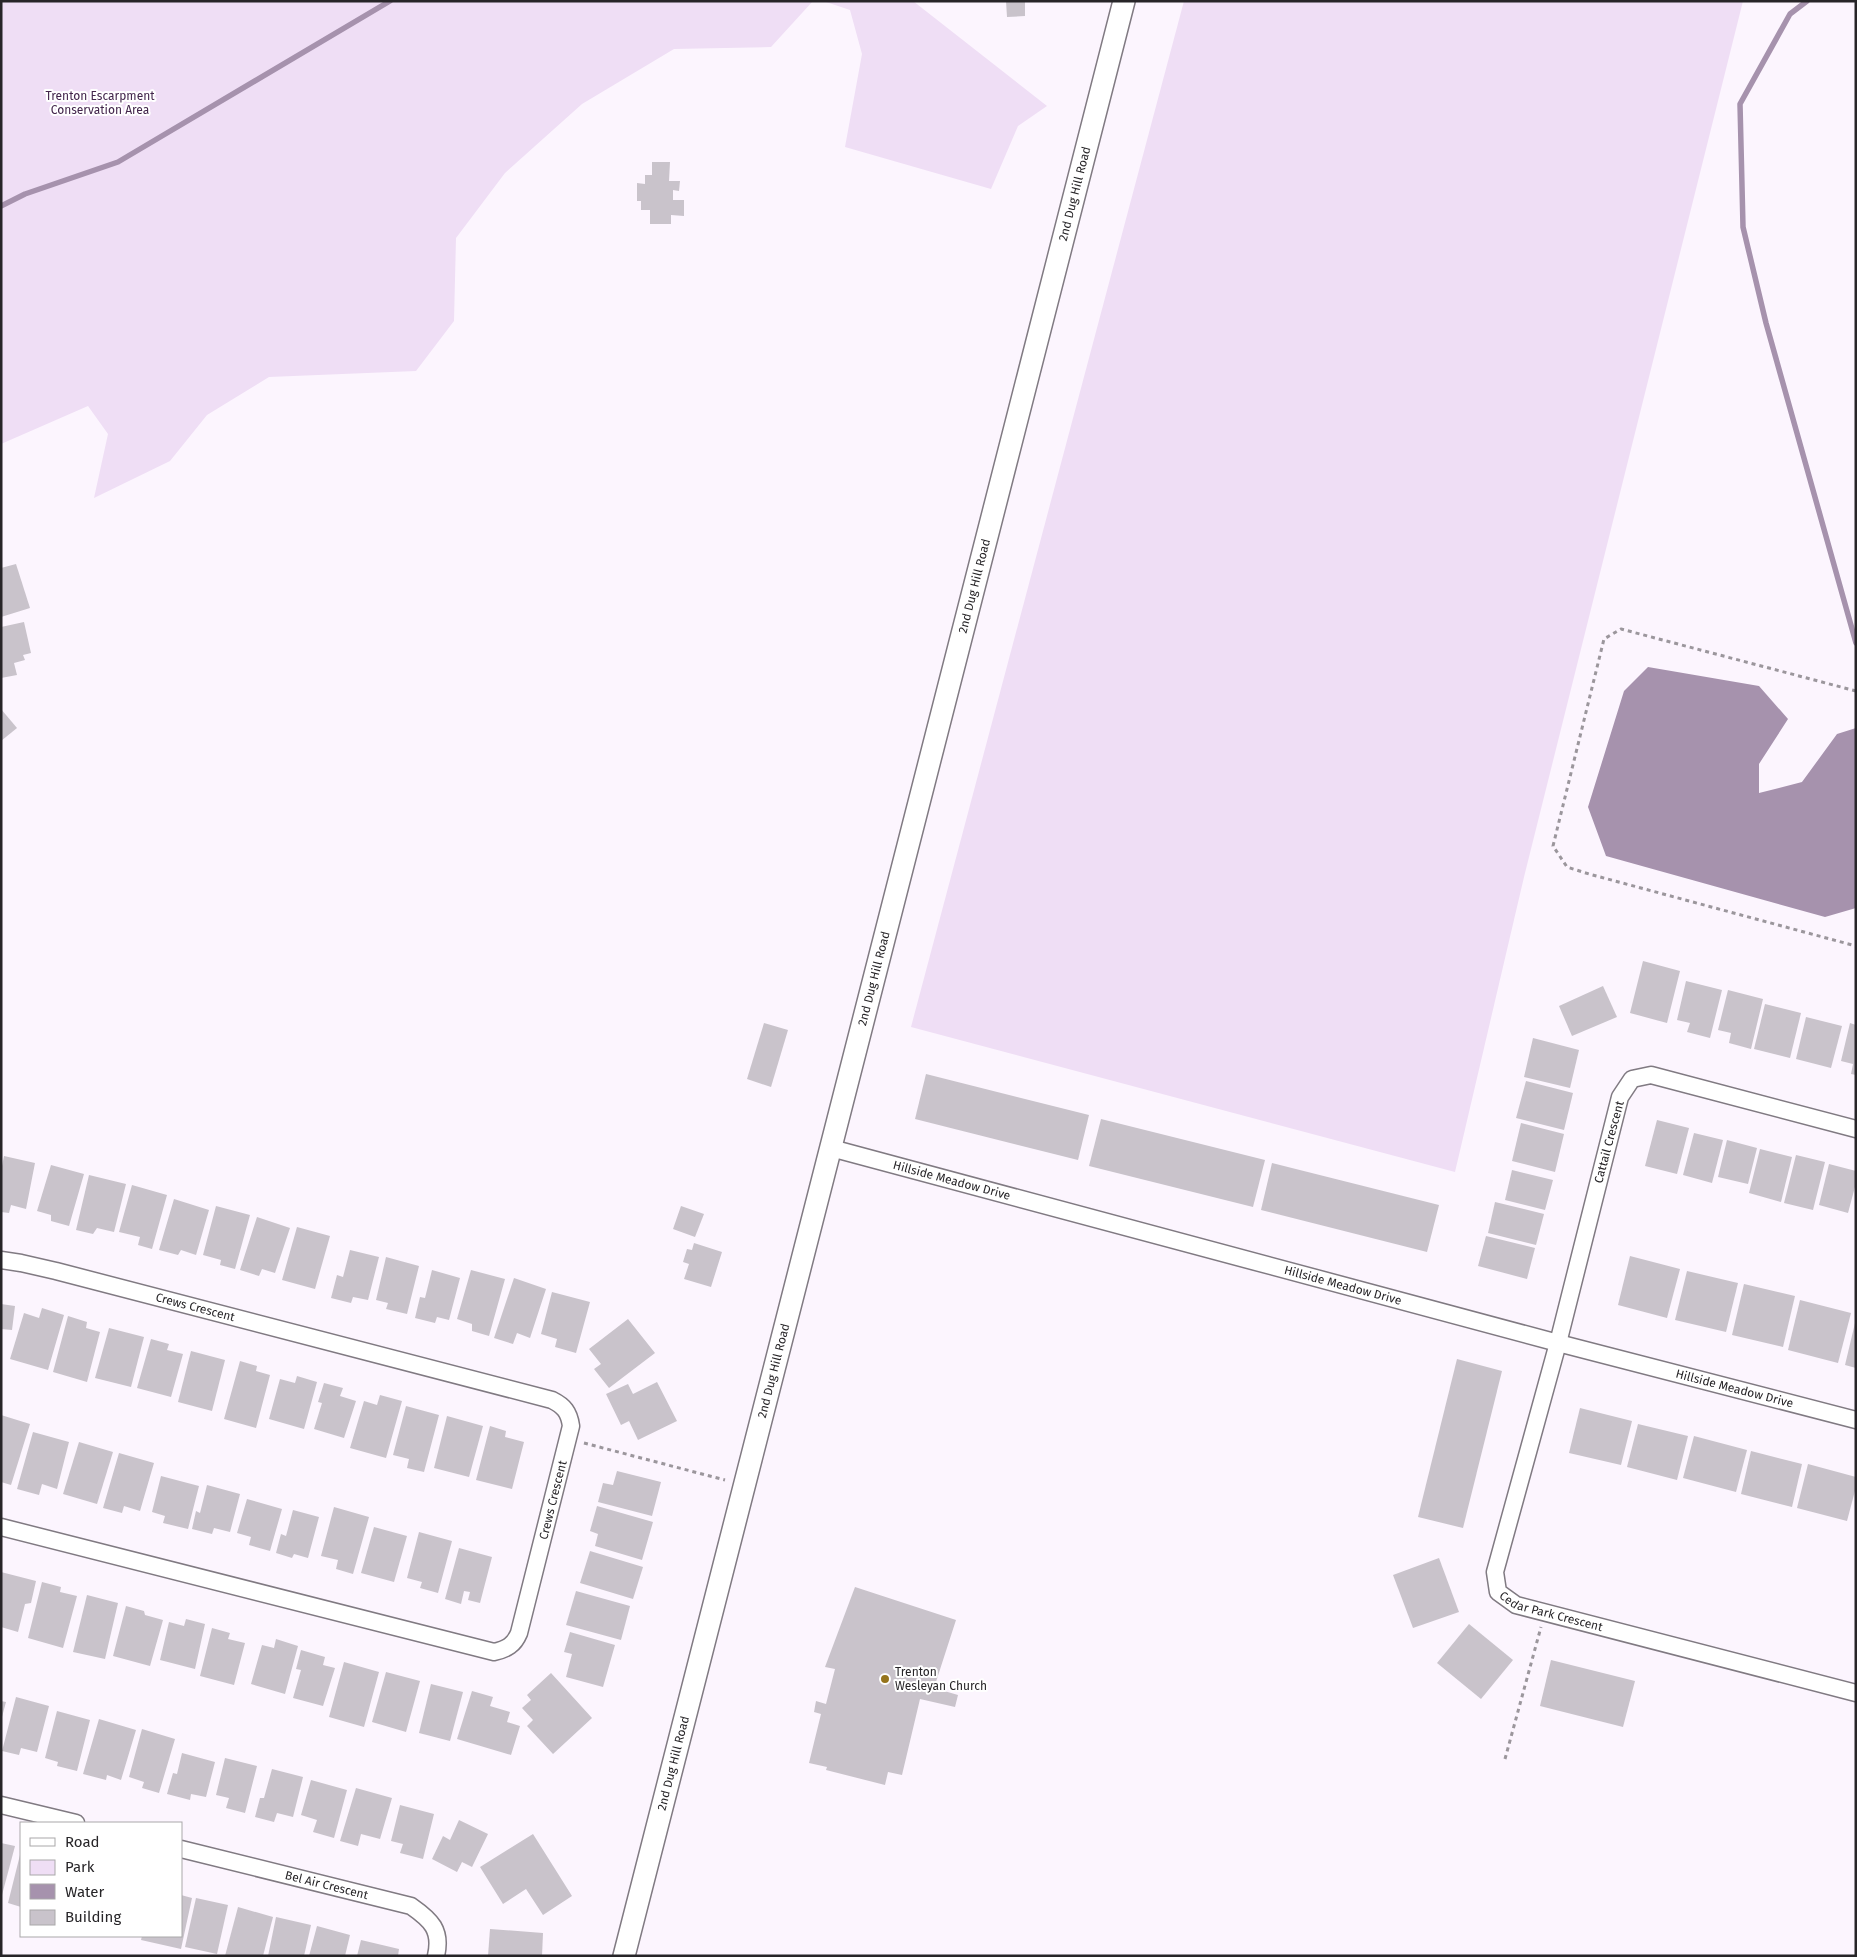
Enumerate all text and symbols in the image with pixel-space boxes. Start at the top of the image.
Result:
park label: Trenton Escarpment Conservation Area [45,89,155,117]
street label: 2nd Dug Hill Road [1056,145,1094,242]
street label: 2nd Dug Hill Road [956,537,993,635]
street label: 2nd Dug Hill Road [855,930,893,1027]
street label: Cattail Crescent [1591,1099,1627,1185]
street label: Hillside Meadow Drive [891,1158,1012,1203]
street label: Hillside Meadow Drive [1283,1263,1403,1308]
street label: Crews Crescent [154,1290,237,1324]
street label: 2nd Dug Hill Road [755,1322,792,1420]
street label: Hillside Meadow Drive [1674,1367,1795,1411]
street label: Crews Crescent [536,1458,570,1541]
street label: Cedar Park Crescent [1497,1588,1605,1634]
place label: Trenton Wesleyan Church [895,1665,987,1693]
marker: Trenton Wesleyan Church [879,1673,891,1685]
street label: 2nd Dug Hill Road [655,1714,692,1812]
legend [20,1822,182,1937]
text: Road [65,1833,100,1851]
text: Park [65,1858,95,1876]
street label: Bel Air Crescent [284,1868,370,1902]
text: Water [65,1883,104,1901]
text: Building [65,1908,121,1926]

